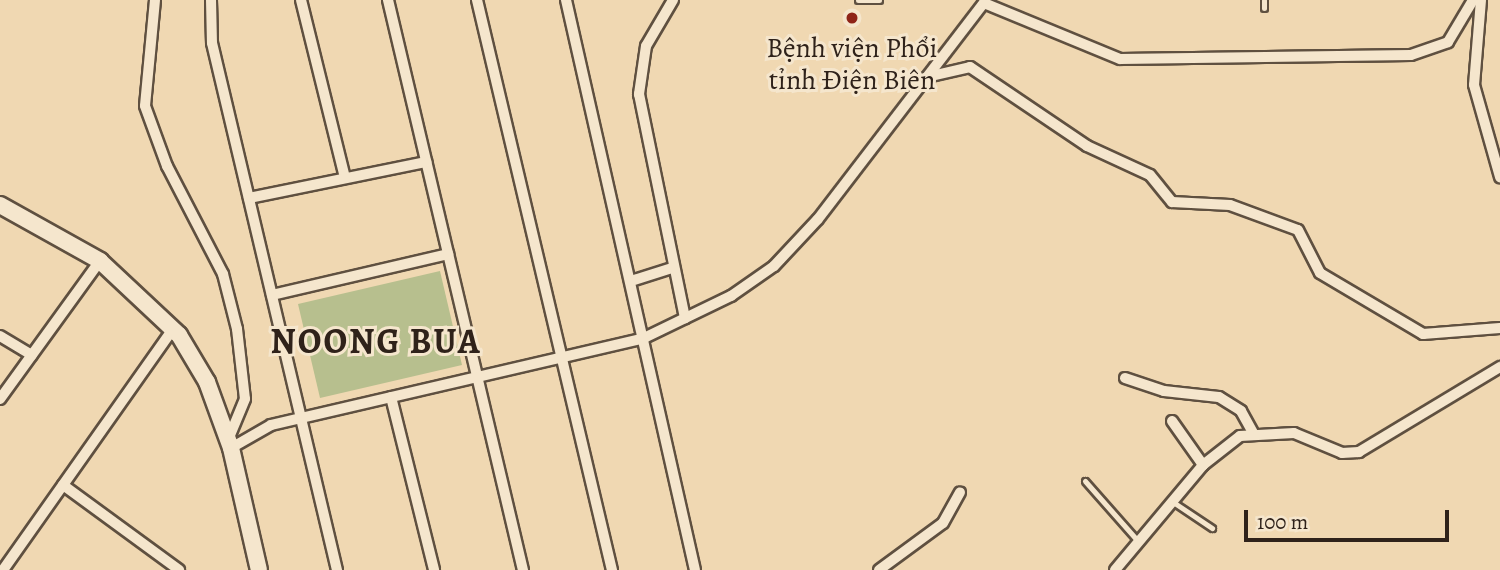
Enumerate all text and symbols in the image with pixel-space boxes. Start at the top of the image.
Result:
marker: Bệnh viện Phổi tỉnh Điện Biên [842,8,862,28]
place label: Bệnh viện Phổi tỉnh Điện Biên [767,31,937,97]
district label: NOONG BUA [271,320,481,362]
scale bar [1248,496,1453,540]
text: 100 m [1257,508,1308,536]

